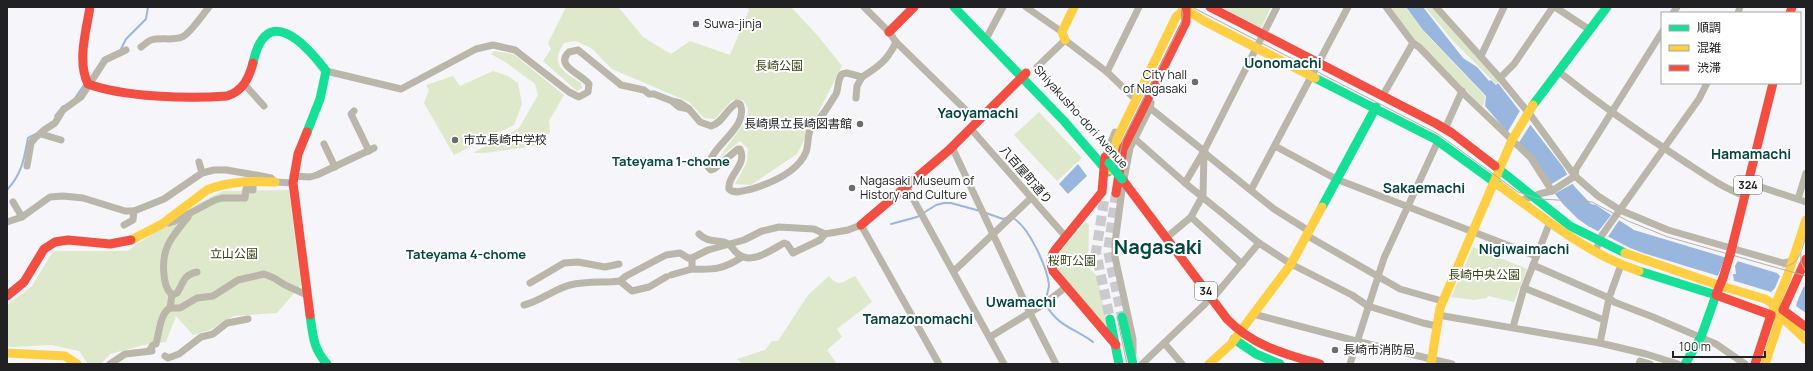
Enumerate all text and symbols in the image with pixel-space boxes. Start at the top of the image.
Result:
legend [1661,12,1801,84]
place label: Suwa-jinja [704,15,762,32]
marker: Suwa-jinja [691,19,701,29]
text: 順調 [1697,19,1721,36]
text: 混雑 [1697,39,1721,56]
district label: Uonomachi [1244,53,1322,72]
park label: 長崎公園 [755,57,803,74]
text: 渋滞 [1697,59,1721,76]
street label: Shiyakusho-dori Avenue [1030,61,1132,172]
place label: City hall of Nagasaki [1123,66,1187,97]
marker: City hall of Nagasaki [1190,77,1200,87]
district label: Yaoyamachi [938,103,1018,122]
place label: 長崎県立長崎図書館 [744,115,852,132]
marker: 長崎県立長崎図書館 [855,119,865,129]
place label: 市立長崎中学校 [463,131,547,148]
marker: 市立長崎中学校 [450,135,460,145]
street label: 八百屋町通り [996,142,1056,207]
district label: Hamamachi [1711,144,1791,163]
district label: Tateyama 1-chome [612,152,730,170]
place label: Nagasaki Museum of History and Culture [860,172,975,203]
road number: 324 [1734,176,1762,194]
district label: Sakaemachi [1383,178,1465,197]
marker: Nagasaki Museum of History and Culture [847,183,857,193]
district label: Nagasaki [1114,233,1202,260]
district label: Nigiwaimachi [1479,239,1569,258]
park label: 立山公園 [210,245,258,262]
district label: Tateyama 4-chome [406,245,526,263]
park label: 桜町公園 [1048,252,1096,269]
park label: 長崎中央公園 [1448,266,1520,283]
road number: 34 [1195,282,1217,300]
district label: Uwamachi [986,292,1056,311]
district label: Tamazonomachi [863,309,973,328]
scale bar [1673,333,1765,359]
text: 100 m [1679,338,1711,355]
place label: 長崎市消防局 [1343,341,1415,358]
marker: 長崎市消防局 [1330,345,1340,355]

